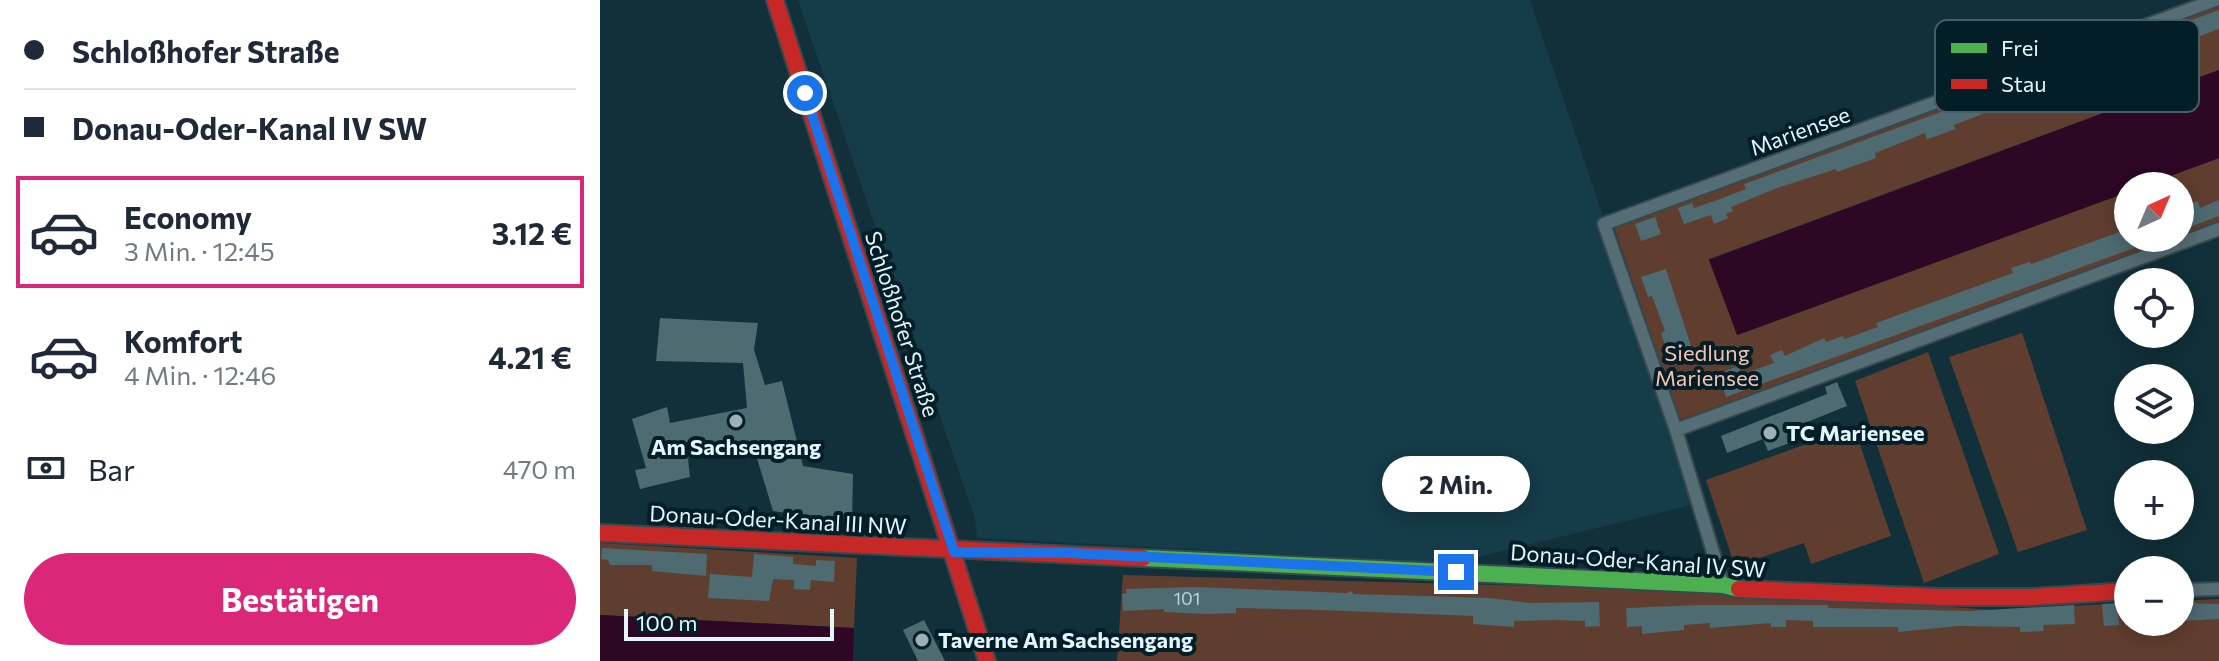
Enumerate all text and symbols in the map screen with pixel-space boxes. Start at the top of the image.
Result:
legend [1935,20,2199,112]
text: Schloßhofer Straße [72,32,340,69]
text: Frei [2001,34,2039,61]
text: Stau [2001,70,2047,97]
route start [787,75,823,111]
street label: Mariensee [1746,100,1853,161]
text: Donau-Oder-Kanal IV SW [72,109,427,146]
north arrow [2114,172,2194,252]
map controls [2114,172,2194,636]
icon: car [28,196,100,268]
text: Economy [124,198,252,235]
text: 3.12 € [492,214,572,251]
street label: Schloßhofer Straße [860,228,945,420]
text: 3 Min. · 12:45 [124,235,275,266]
button: locate [2114,268,2194,348]
icon: car [28,320,100,392]
text: Komfort [124,322,243,359]
text: 4.21 € [488,338,572,375]
park label: Siedlung Mariensee [1655,339,1759,391]
text: 4 Min. · 12:46 [124,359,276,390]
button: layers [2114,364,2194,444]
marker: Am Sachsengang [727,412,745,430]
place label: TC Mariensee [1786,419,1924,446]
marker: TC Mariensee [1761,424,1779,442]
place label: Am Sachsengang [651,433,821,460]
icon: cash [24,446,68,490]
text: Bar [88,450,135,487]
text: 470 m [503,453,576,484]
callout: 2 Min. [1382,456,1530,512]
button: + [2114,460,2194,540]
text: 2 Min. [1419,468,1493,499]
street label: Donau-Oder-Kanal III NW [649,499,907,540]
street label: Donau-Oder-Kanal IV SW [1509,538,1767,583]
button: Bestätigen [24,553,576,645]
route end [1438,554,1474,590]
button: − [2114,556,2194,636]
house number: 101 [1173,587,1201,609]
scale bar [624,605,834,641]
text: 100 m [636,609,698,636]
place label: Taverne Am Sachsengang [938,626,1193,653]
marker: Taverne Am Sachsengang [913,631,931,649]

